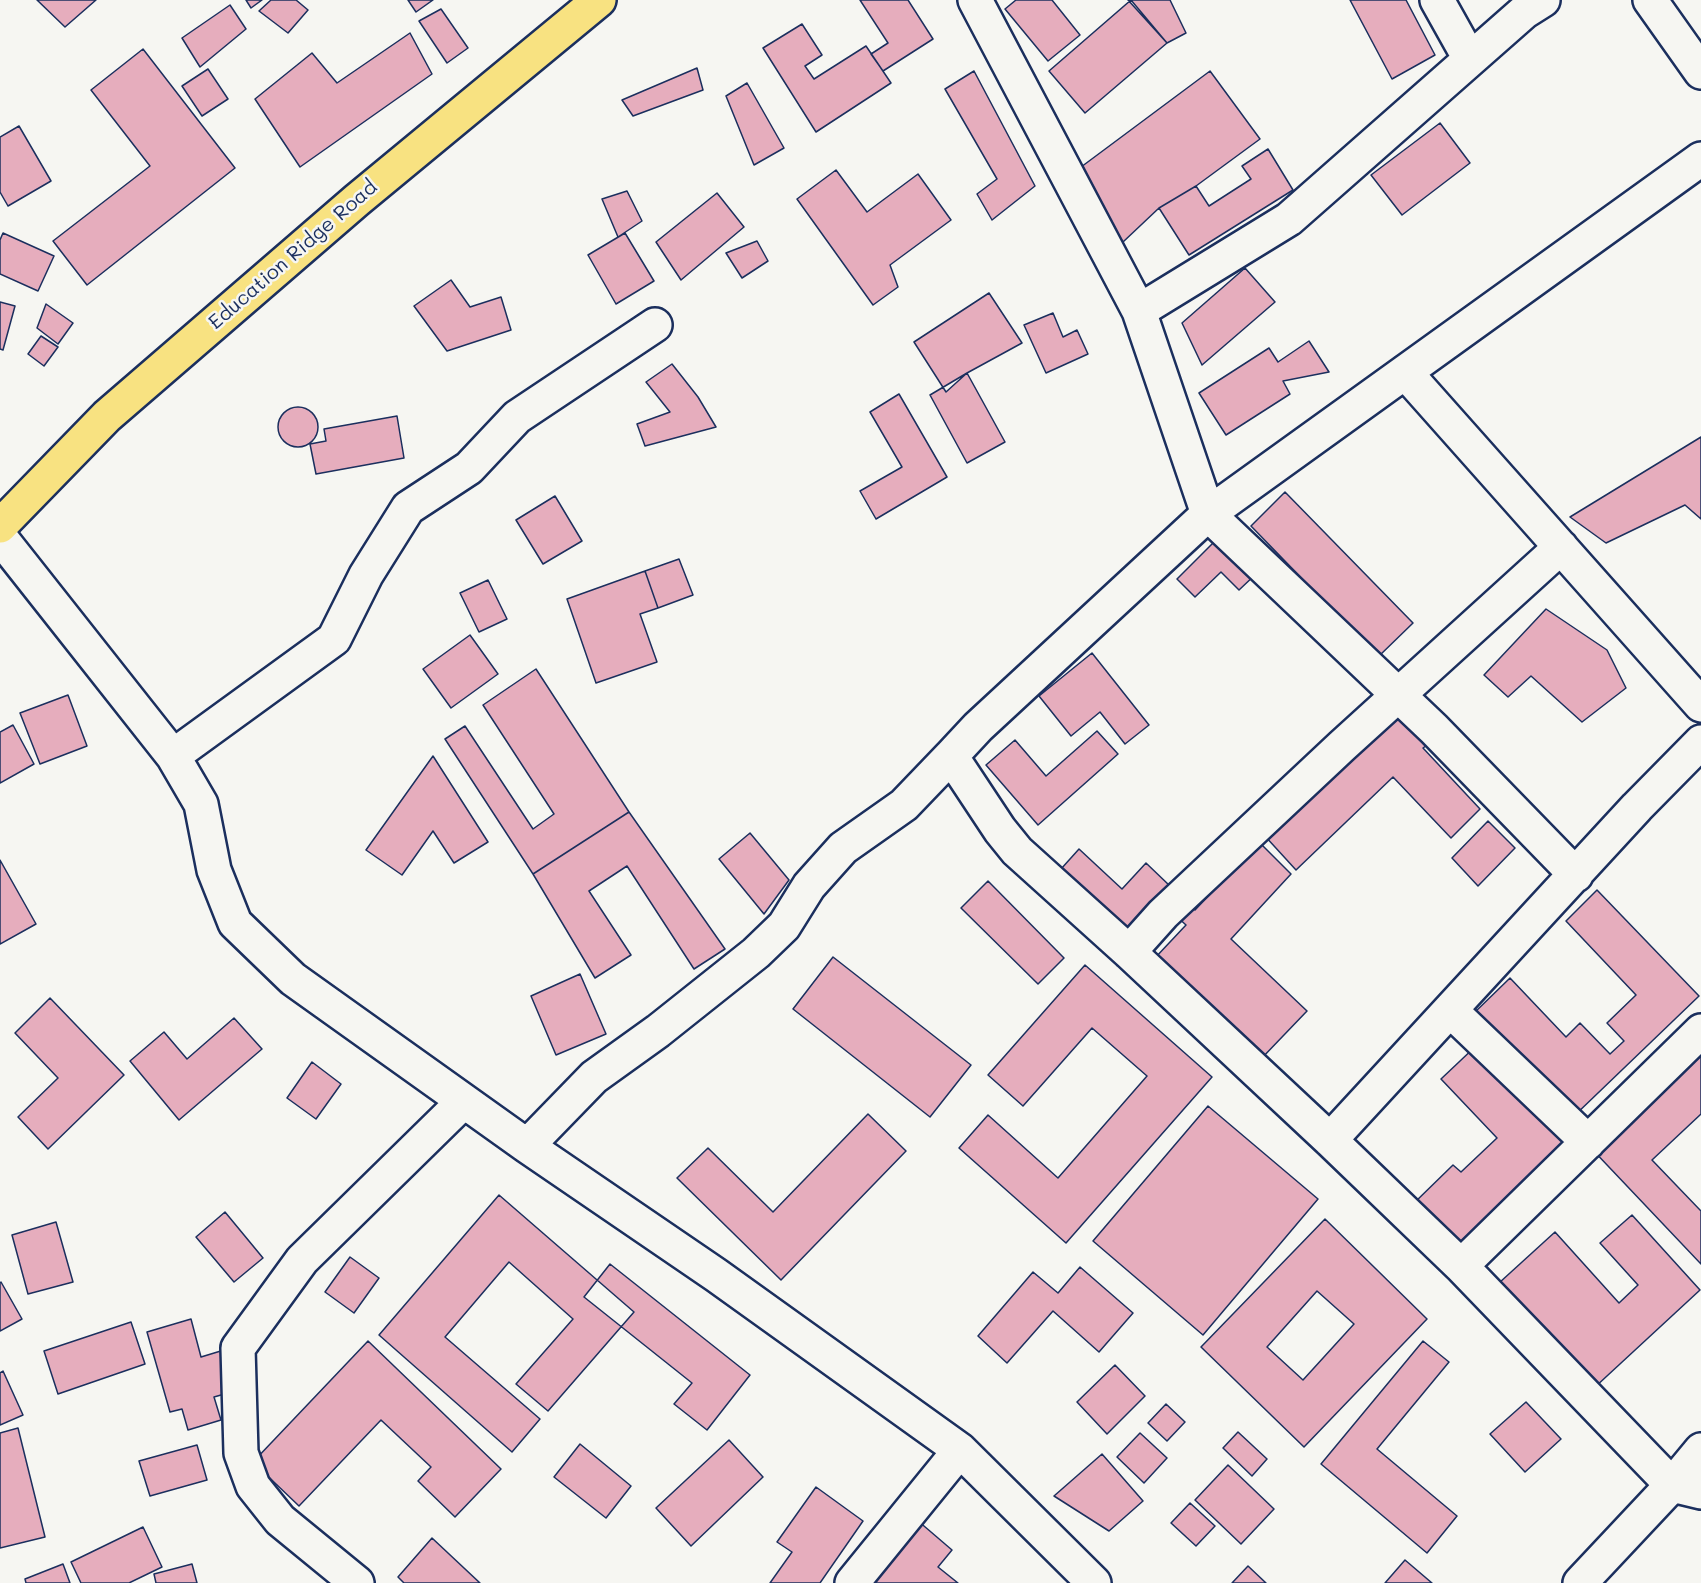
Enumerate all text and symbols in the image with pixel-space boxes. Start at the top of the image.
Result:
street label: Education Ridge Road [204,175,382,335]

